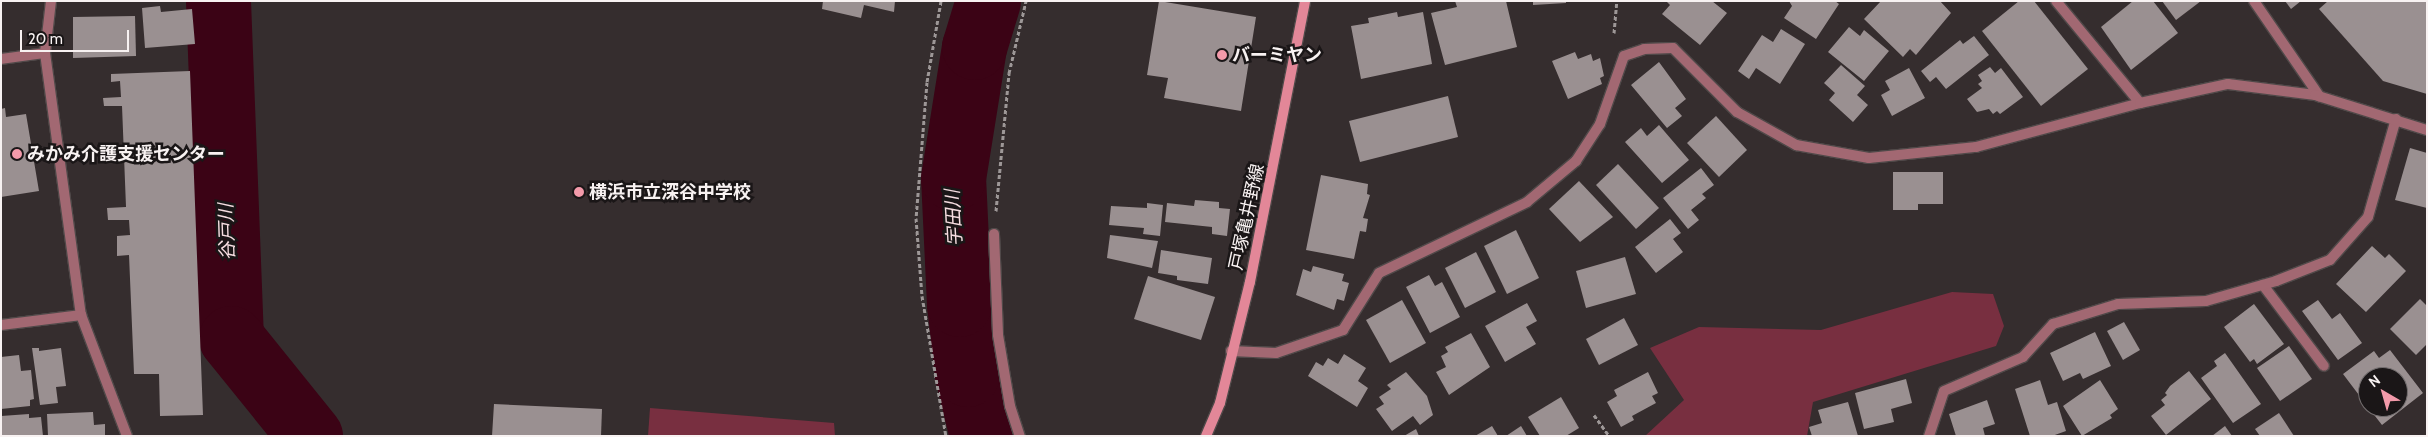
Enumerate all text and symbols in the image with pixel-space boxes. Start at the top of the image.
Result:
scale bar [22,20,131,52]
text: 20 m [28,30,63,48]
place label: バーミヤン [1232,44,1322,66]
marker: バーミヤン [1216,49,1228,61]
place label: みかみ介護支援センター [27,143,225,165]
marker: みかみ介護支援センター [11,148,23,160]
street label: 戸塚亀井野線 [1225,162,1269,272]
place label: 横浜市立深谷中学校 [589,181,751,203]
marker: 横浜市立深谷中学校 [573,186,585,198]
water label: 宇田川 [941,189,967,247]
water label: 谷戸川 [215,203,239,261]
north arrow [2358,367,2408,417]
text: N [2365,371,2384,391]

